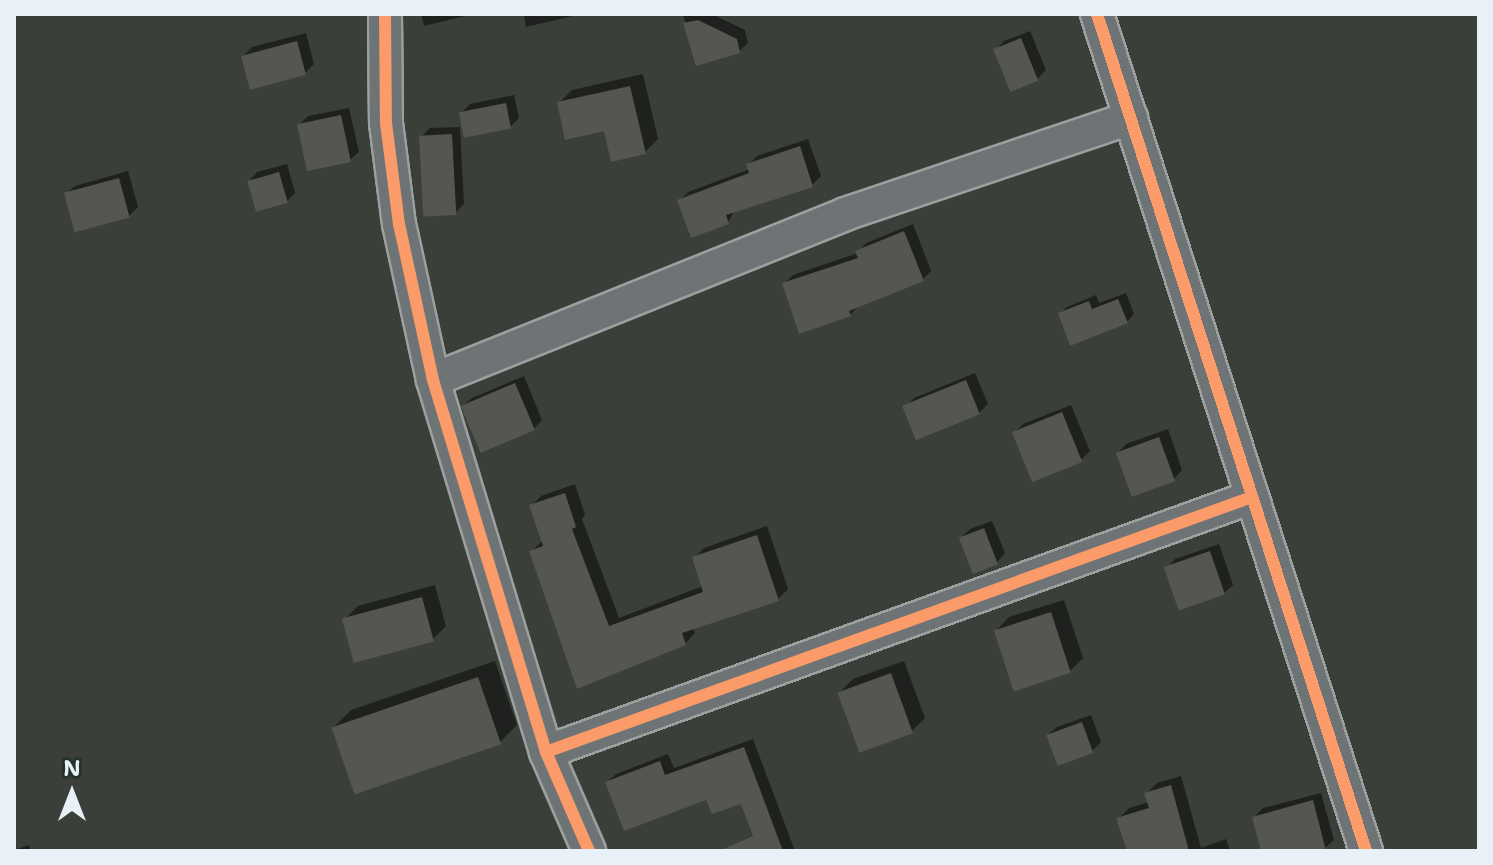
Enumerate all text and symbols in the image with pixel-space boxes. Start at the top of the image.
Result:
north arrow [32,753,112,833]
text: N [63,754,81,783]

